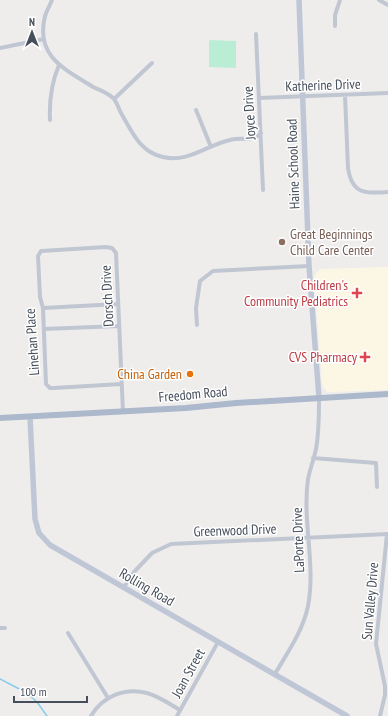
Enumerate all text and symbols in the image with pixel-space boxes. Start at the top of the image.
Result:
north arrow [12,12,52,52]
text: N [29,15,35,29]
street label: Katherine Drive [285,75,361,95]
street label: Joyce Drive [239,86,259,141]
street label: Haine School Road [282,119,304,209]
place label: Great Beginnings Child Care Center [290,225,374,259]
marker: Great Beginnings Child Care Center [277,237,287,247]
street label: Dorsch Drive [96,265,118,327]
place label: Children's Community Pediatrics [244,276,348,310]
marker: Children's Community Pediatrics [351,287,363,299]
street label: Linehan Place [21,308,43,376]
place label: CVS Pharmacy [289,348,358,366]
marker: CVS Pharmacy [360,352,370,362]
place label: China Garden [117,365,182,383]
marker: China Garden [185,369,195,379]
street label: Freedom Road [158,382,228,406]
street label: LaPorte Drive [288,507,308,573]
street label: Greenwood Drive [193,520,277,540]
street label: Sun Valley Drive [358,561,382,640]
street label: Rolling Road [116,564,178,610]
street label: Joan Street [167,645,209,701]
scale bar [14,678,87,704]
text: 100 m [20,684,47,699]

